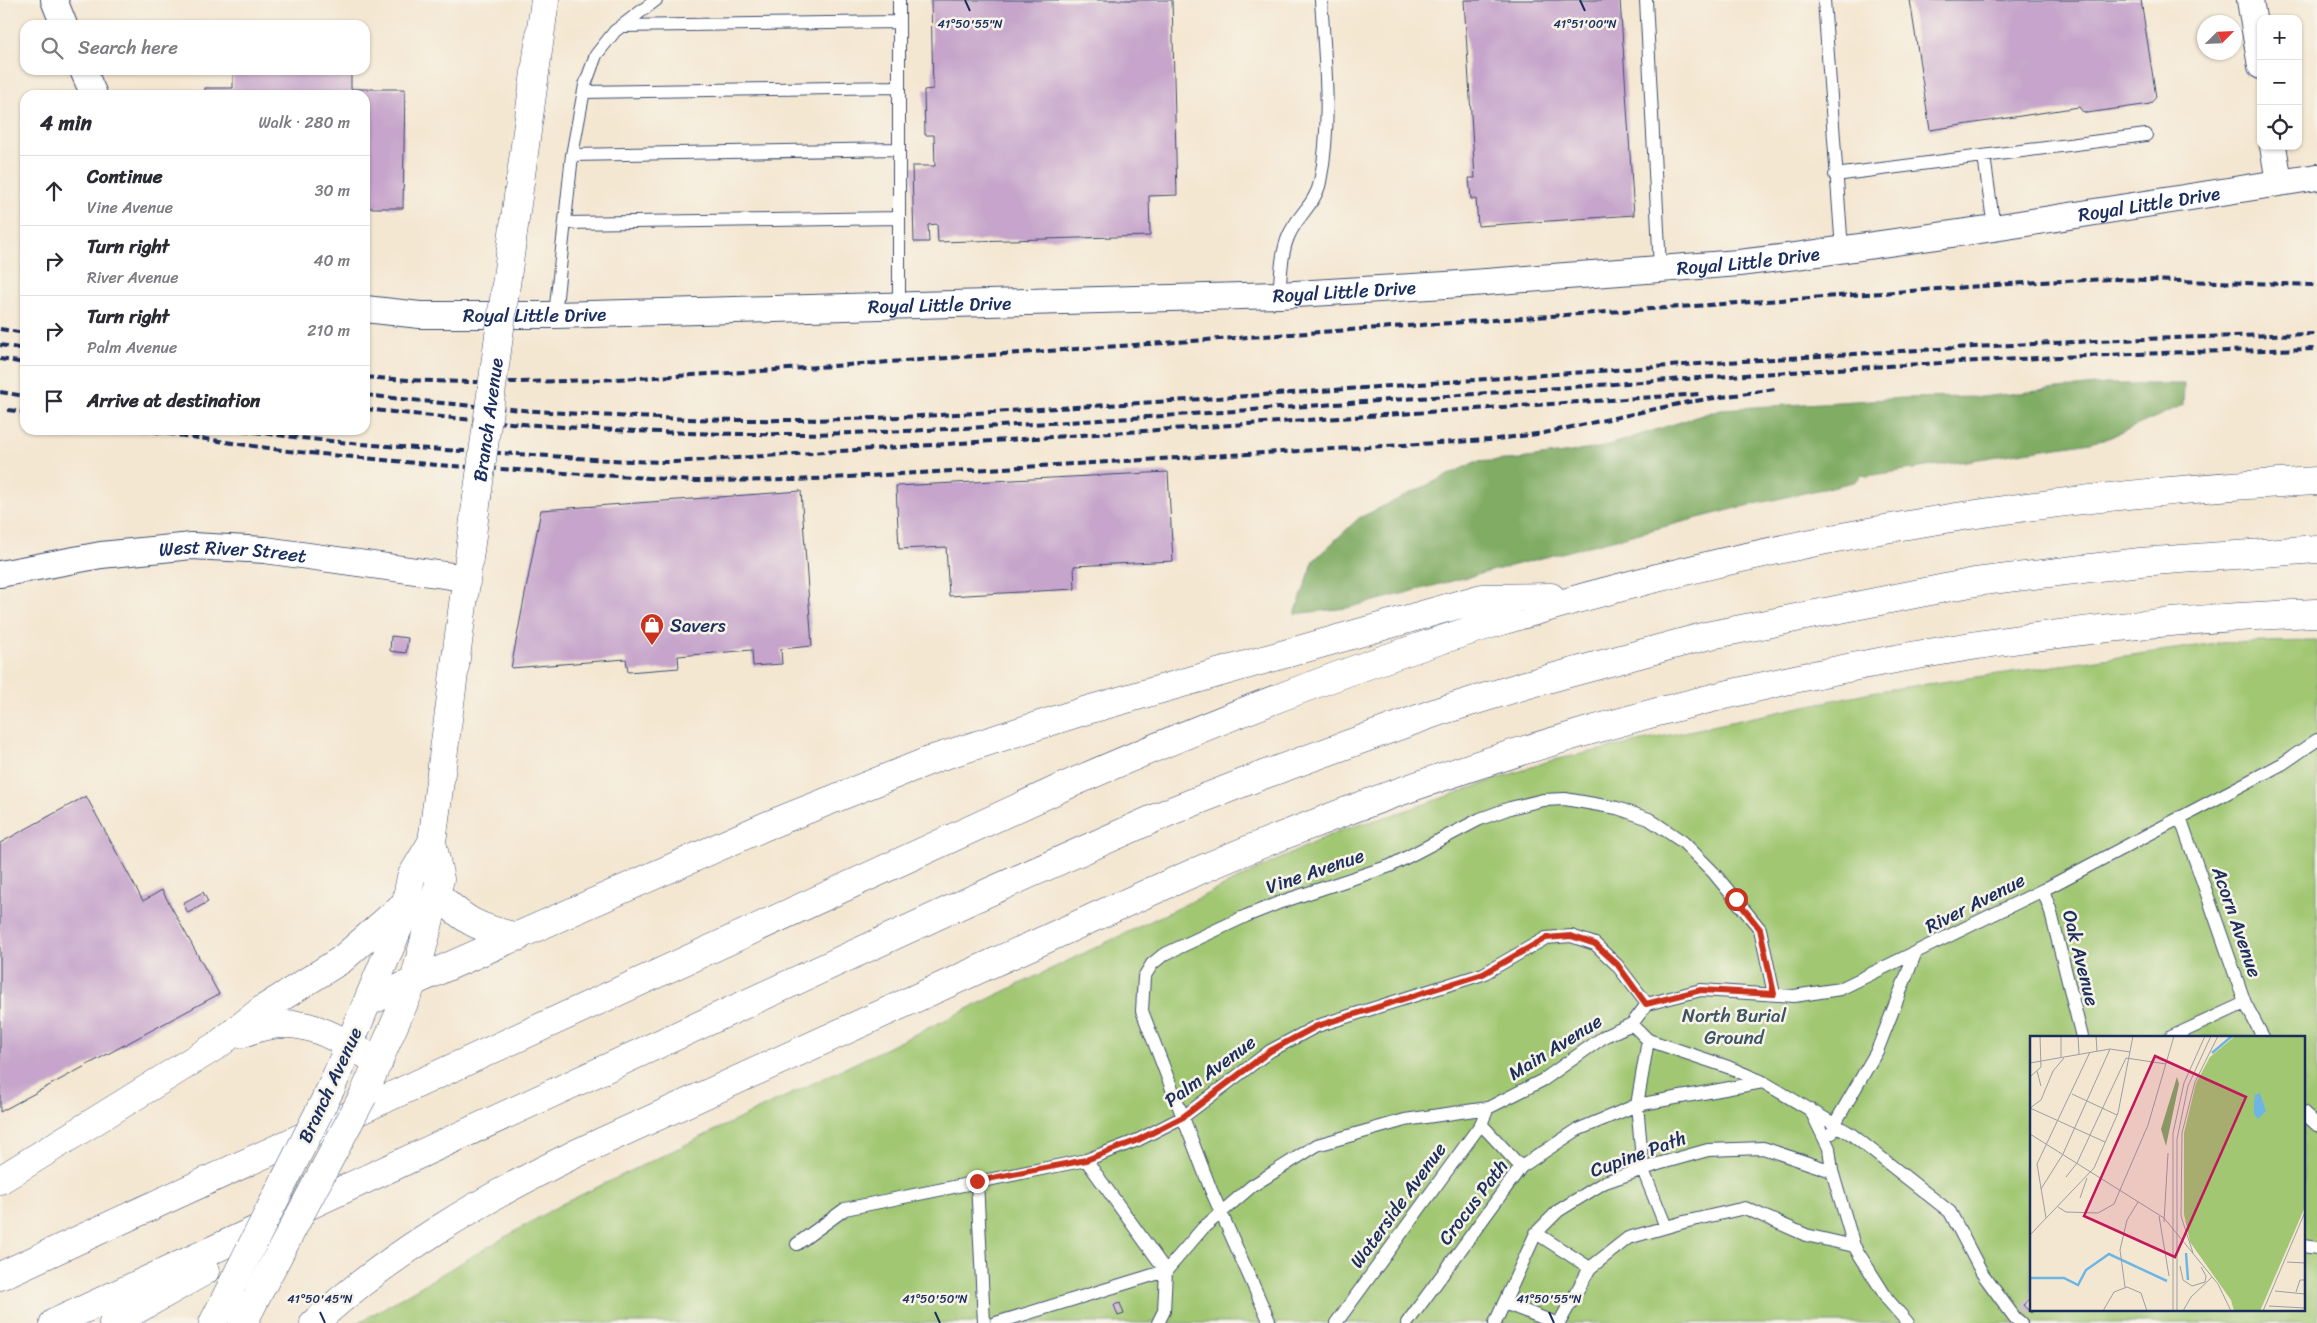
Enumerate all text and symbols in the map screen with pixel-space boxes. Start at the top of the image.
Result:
text: 41°50'55"N [937,13,1003,35]
text: 41°51'00"N [1553,13,1617,35]
north arrow [2197,15,2242,60]
map controls [2257,15,2302,150]
button: + [2257,15,2302,60]
search box [20,20,370,75]
text: Search here [78,31,178,64]
icon: search [38,34,66,62]
button: − [2257,60,2302,105]
text: 4 min [40,104,92,142]
button: locate [2257,105,2302,150]
text: Walk · 280 m [259,108,350,137]
text: Continue [87,160,163,193]
text: 30 m [315,176,350,205]
street label: Royal Little Drive [2076,176,2222,231]
icon: ahead [40,177,68,205]
text: Vine Avenue [87,193,173,222]
text: Turn right [87,230,169,263]
street label: Royal Little Drive [1676,236,1822,284]
text: 40 m [313,246,350,275]
icon: right [40,247,68,275]
text: River Avenue [87,263,179,292]
street label: Royal Little Drive [1272,270,1417,312]
street label: Royal Little Drive [867,286,1012,323]
street label: Royal Little Drive [463,297,607,332]
text: Turn right [87,300,169,333]
text: 210 m [307,316,350,345]
icon: right [40,317,68,345]
text: Palm Avenue [87,333,177,362]
street label: Branch Avenue [463,356,512,484]
text: Arrive at destination [87,384,260,417]
icon: arrive [40,387,68,415]
street label: West River Street [157,530,309,572]
place label: Savers [670,609,726,642]
shop icon: Savers [639,612,665,646]
street label: Vine Avenue [1261,839,1369,903]
street label: Acorn Avenue [2202,861,2272,982]
street label: River Avenue [1919,864,2031,942]
route start [1725,888,1748,911]
street label: Oak Avenue [2053,906,2109,1010]
park label: North Burial Ground [1682,999,1787,1054]
street label: Main Avenue [1501,1005,1609,1089]
street label: Branch Avenue [289,1022,371,1148]
street label: Palm Avenue [1157,1026,1263,1116]
inset map [2030,1036,2304,1310]
street label: Cupine Path [1585,1121,1691,1187]
street label: Waterside Avenue [1341,1135,1455,1275]
street label: Crocus Path [1429,1152,1517,1252]
route end [966,1170,989,1193]
text: 41°50'45"N [287,1288,353,1310]
text: 41°50'50"N [902,1288,968,1310]
text: 41°50'55"N [1516,1288,1582,1310]

